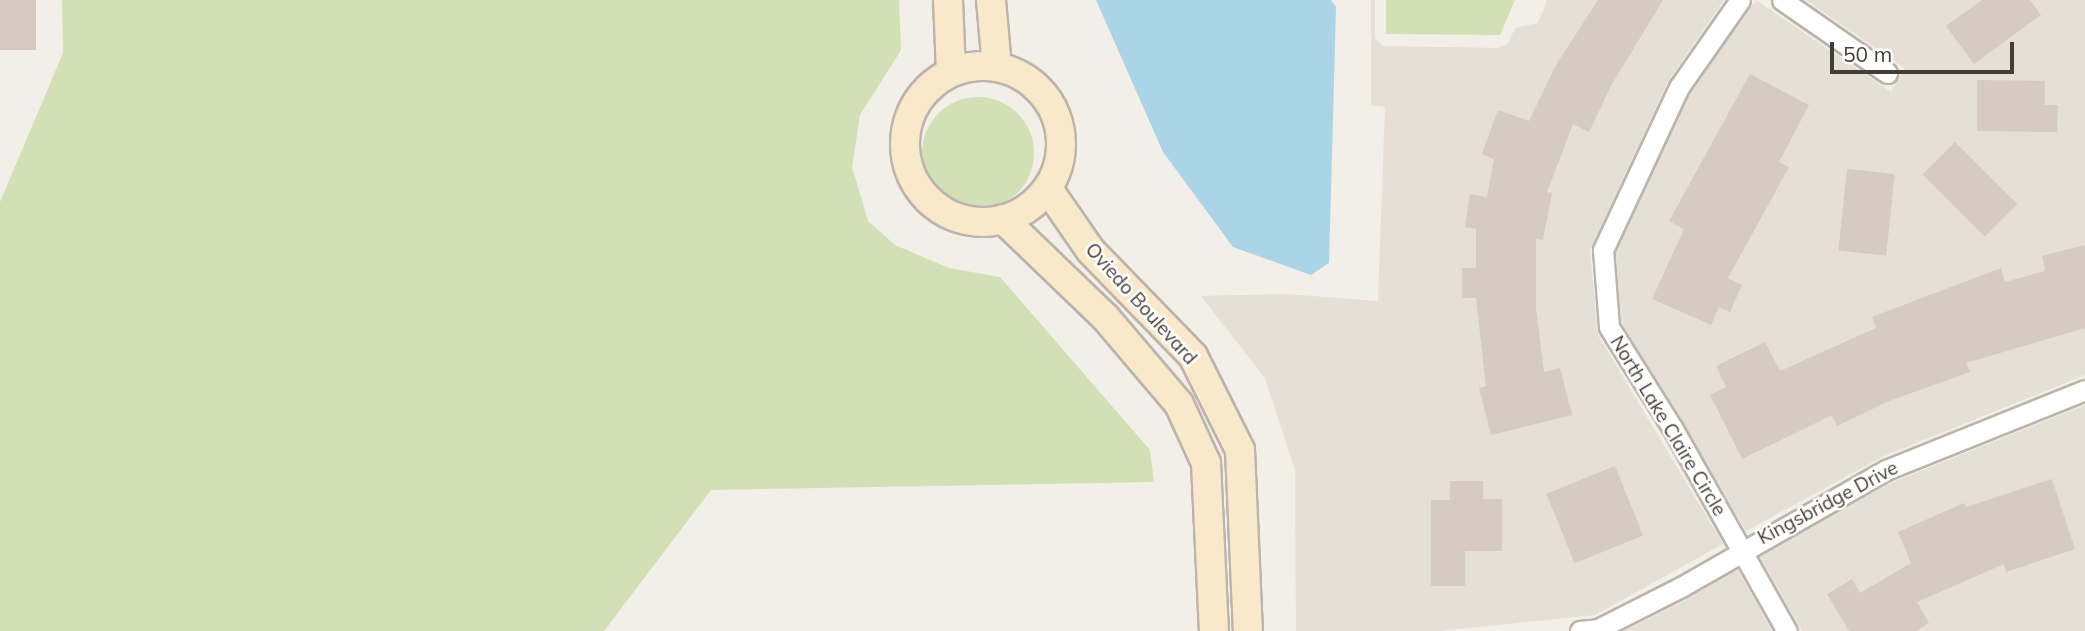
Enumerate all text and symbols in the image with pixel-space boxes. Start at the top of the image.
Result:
scale bar [1833,28,2017,72]
text: 50 m [1843,41,1892,67]
street label: Oviedo Boulevard [1080,238,1202,370]
street label: North Lake Claire Circle [1605,332,1731,520]
street label: Kingsbridge Drive [1754,456,1902,550]

